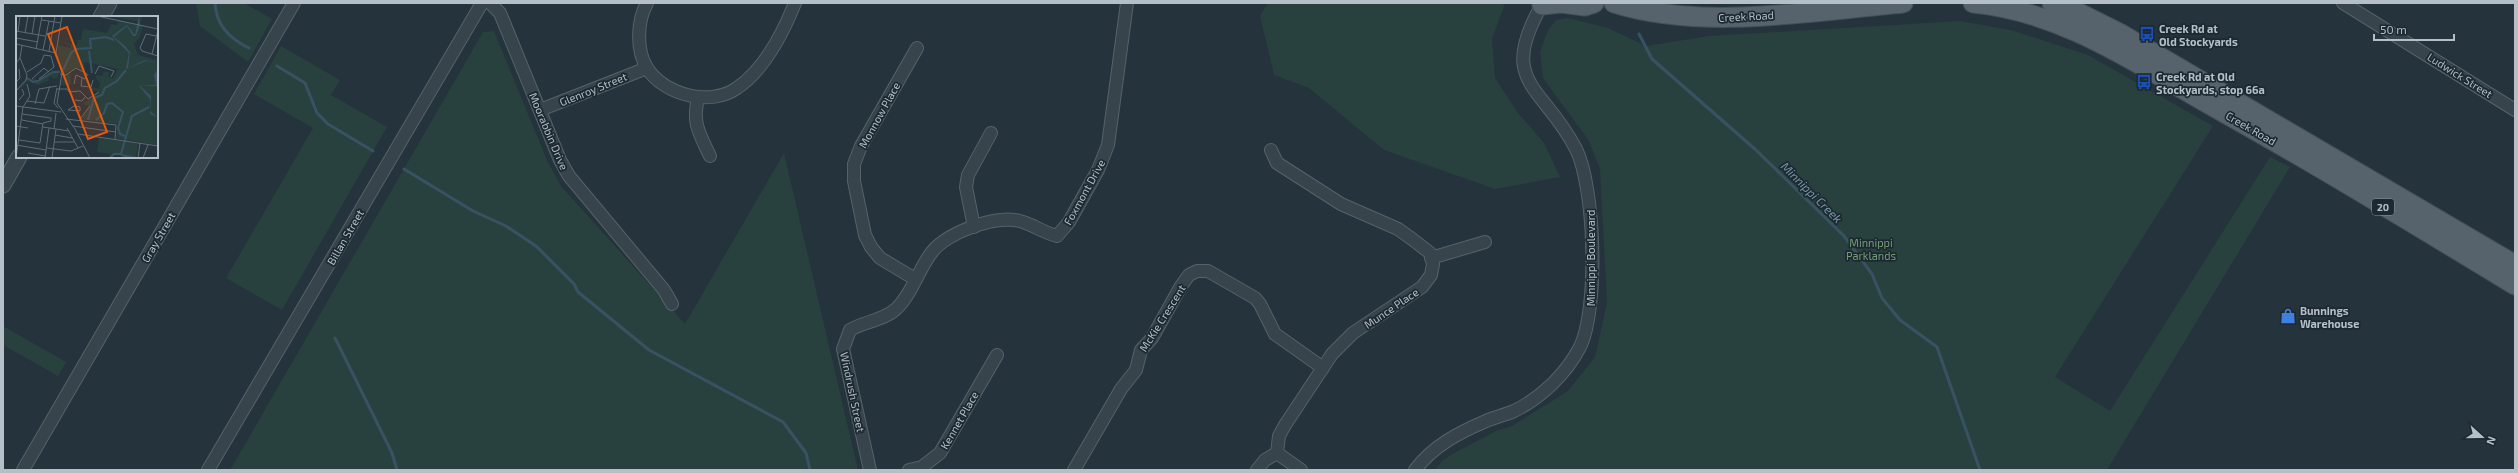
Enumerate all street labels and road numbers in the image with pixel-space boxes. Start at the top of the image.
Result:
street label: Creek Road [1718,8,1774,24]
street label: Ludwick Street [2425,50,2495,100]
street label: Glenroy Street [557,70,629,108]
street label: Monnow Place [856,80,902,150]
street label: Moorabbin Drive [527,90,571,172]
street label: Creek Road [2224,108,2278,148]
street label: Foxmont Drive [1061,157,1107,227]
road number: 20 [2372,199,2394,215]
street label: Billan Street [324,207,366,267]
street label: Gray Street [138,210,178,264]
street label: Minnippi Boulevard [1584,210,1597,306]
street label: McKie Crescent [1136,282,1188,354]
street label: Munce Place [1361,285,1421,331]
street label: Windrush Street [838,351,868,433]
street label: Kennet Place [937,389,981,451]

